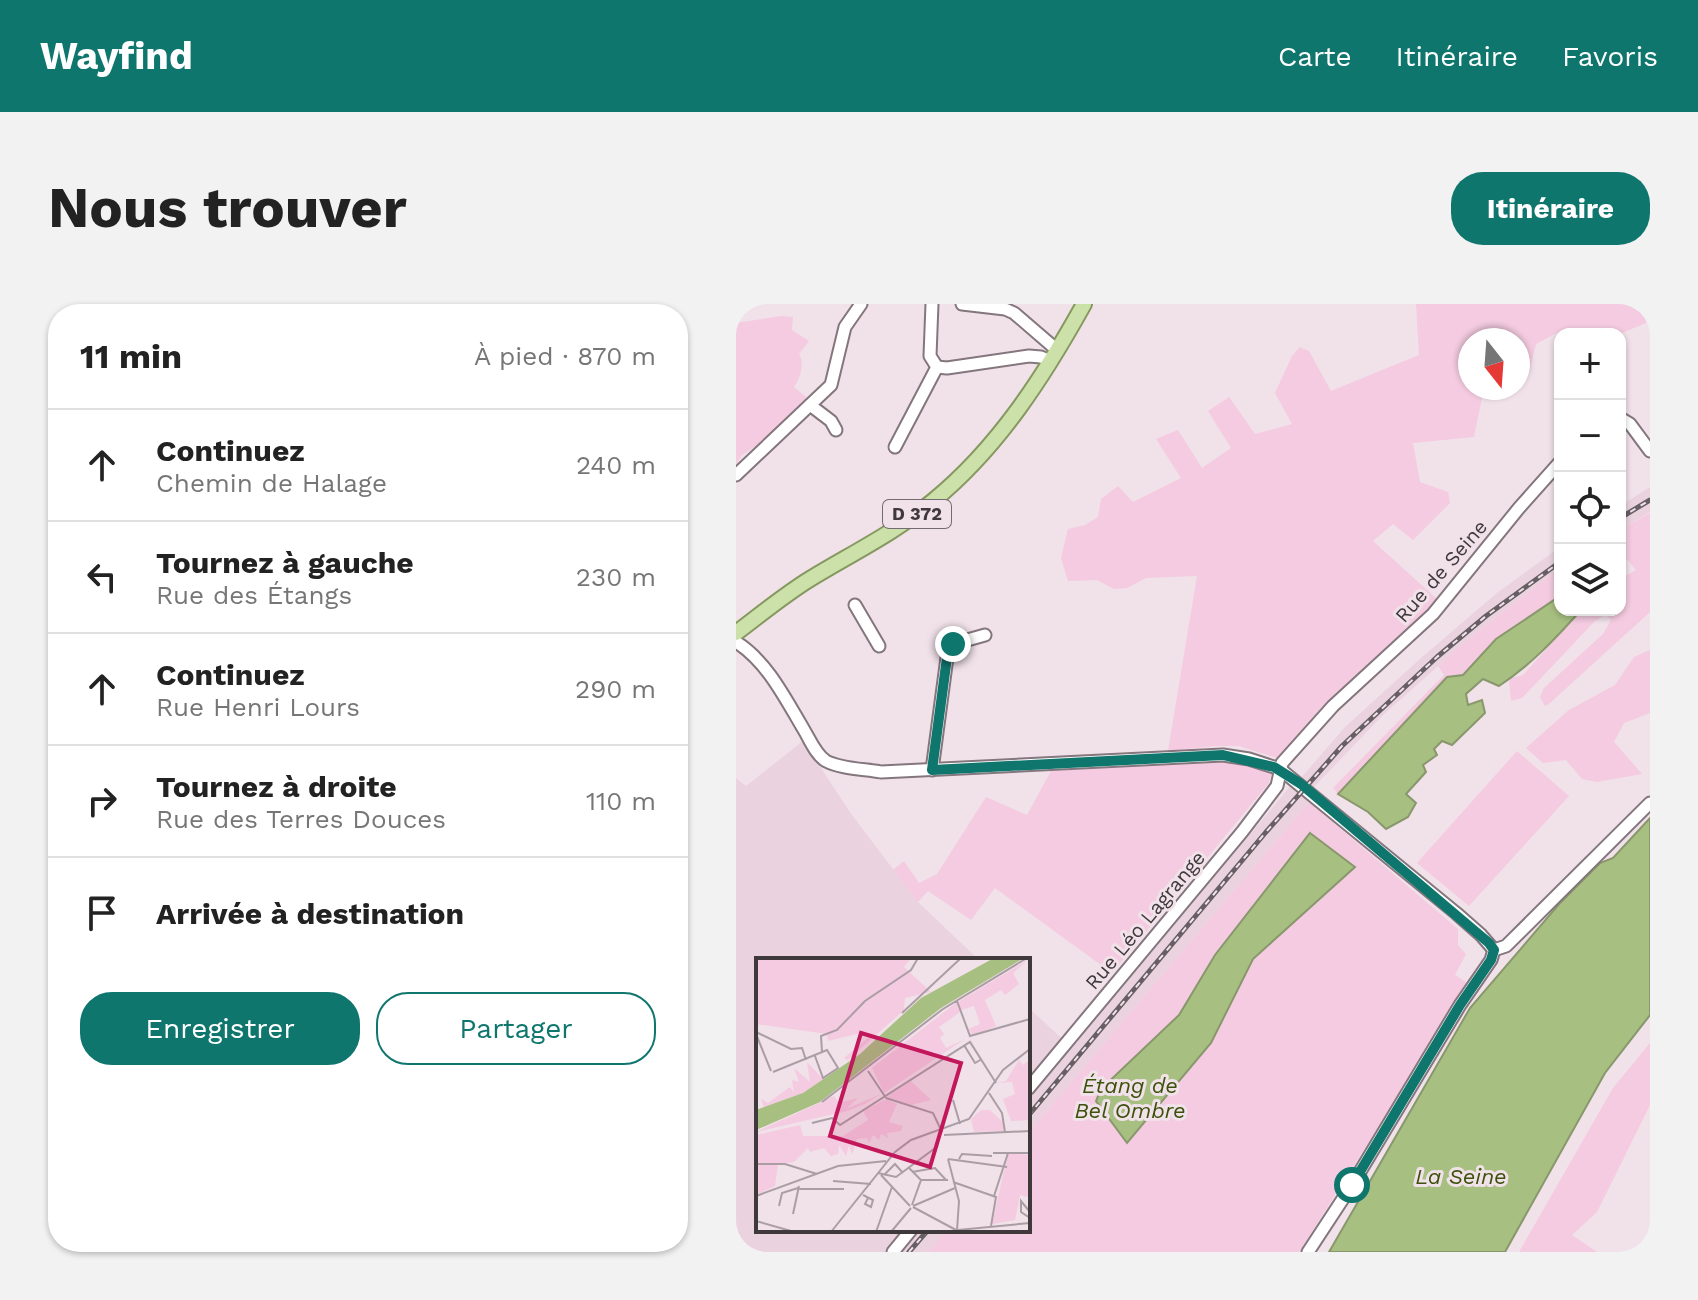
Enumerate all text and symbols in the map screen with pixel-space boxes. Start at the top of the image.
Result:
text: Wayfind [40,34,193,78]
text: Carte [1278,40,1352,73]
text: Itinéraire [1396,40,1518,73]
text: Favoris [1562,40,1658,73]
button: Itinéraire [1451,172,1650,245]
text: Nous trouver [48,175,407,241]
north arrow [1458,328,1530,400]
map controls [1554,328,1626,616]
button: + [1554,328,1626,400]
text: 11 min [80,336,182,376]
text: À pied · 870 m [474,341,656,371]
button: − [1554,400,1626,472]
text: Continuez [156,433,305,468]
icon: ahead [80,443,124,487]
text: 240 m [576,450,656,480]
text: Chemin de Halage [156,468,387,498]
button: locate [1554,472,1626,544]
road number: D 372 [883,500,951,528]
street label: Rue de Seine [1390,515,1492,627]
button: layers [1554,544,1626,616]
text: Tournez à gauche [156,545,414,580]
icon: left [80,555,124,599]
text: 230 m [576,562,656,592]
text: Rue des Étangs [156,580,352,610]
route end [935,626,971,662]
text: Continuez [156,657,305,692]
icon: ahead [80,667,124,711]
text: 290 m [575,674,656,704]
text: Rue Henri Lours [156,692,360,722]
text: Tournez à droite [156,769,397,804]
icon: right [80,779,124,823]
text: 110 m [586,786,656,816]
text: Rue des Terres Douces [156,804,446,834]
street label: Rue Léo Lagrange [1080,846,1210,994]
icon: arrive [80,891,124,935]
text: Arrivée à destination [156,896,464,931]
inset map [756,958,1030,1232]
button: Enregistrer [80,992,360,1065]
button: Partager [376,992,656,1065]
water label: Étang de Bel Ombre [1074,1073,1186,1123]
water label: La Seine [1415,1164,1507,1189]
route start [1334,1167,1370,1203]

